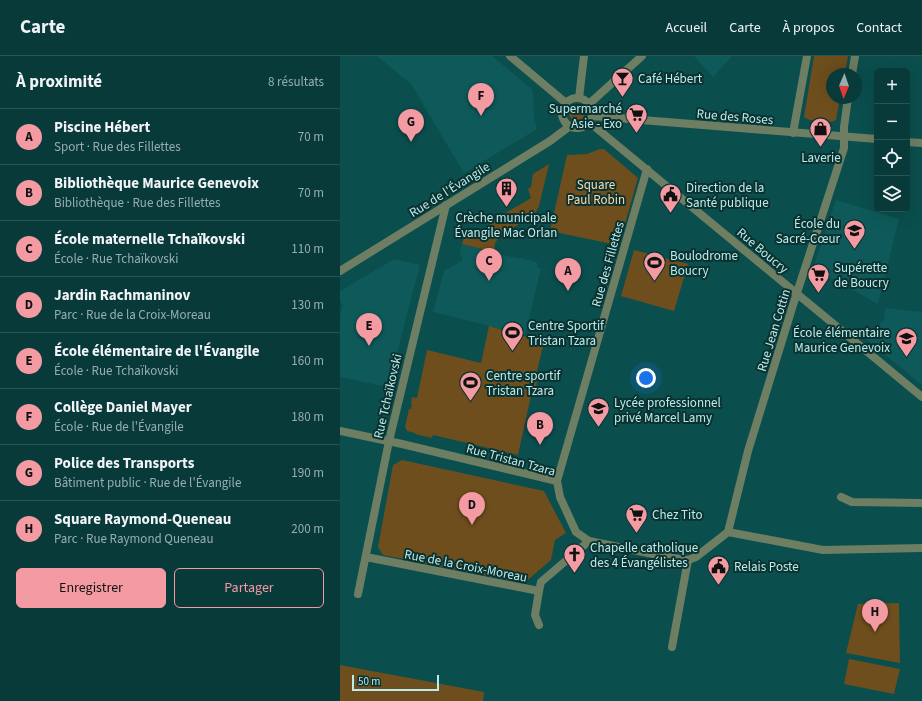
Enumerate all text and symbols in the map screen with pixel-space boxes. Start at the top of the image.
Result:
text: Carte [20,14,65,41]
text: Accueil [666,18,707,38]
text: Carte [729,18,761,38]
text: À propos [783,18,834,38]
text: Contact [856,18,902,38]
bar icon: Café Hébert [610,65,636,98]
north arrow [826,68,862,104]
map controls [874,68,910,212]
button: + [874,68,910,104]
text: À proximité [16,70,102,94]
place label: Café Hébert [638,70,703,88]
text: 8 résultats [268,73,324,91]
pin: F [468,83,494,116]
place label: Supermarché Asie - Exo [549,100,622,133]
supermarket icon: Supermarché Asie - Exo [624,102,650,135]
button: − [874,104,910,140]
street label: Rue des Roses [696,105,775,129]
pin: G [398,109,424,142]
shop icon: Laverie [808,116,834,149]
text: Piscine Hébert [54,117,150,138]
text: A [25,128,33,146]
text: 70 m [298,128,324,146]
text: Sport · Rue des Fillettes [54,138,181,156]
button: locate [874,140,910,176]
place label: Laverie [801,149,841,167]
street label: Rue de l'Évangile [406,158,493,222]
text: Bibliothèque Maurice Genevoix [54,173,259,194]
building icon: Crèche municipale Évangile Mac Orlan [493,176,519,209]
park label: Square Paul Robin [567,176,625,209]
button: layers [874,176,910,212]
place label: Direction de la Santé publique [686,179,769,212]
public building icon: Direction de la Santé publique [658,181,684,214]
text: B [25,184,33,202]
text: 70 m [298,184,324,202]
text: Bibliothèque · Rue des Fillettes [54,194,221,212]
place label: Crèche municipale Évangile Mac Orlan [455,209,557,242]
place label: École du Sacré-Cœur [776,215,840,248]
school or university icon: École du Sacré-Cœur [842,217,868,250]
street label: Rue des Fillettes [587,219,629,309]
street label: Rue Boucry [733,224,792,278]
text: École maternelle Tchaïkovski [54,229,245,250]
text: C [25,240,33,258]
text: 110 m [291,240,324,258]
place label: Boulodrome Boucry [670,247,738,280]
pin: C [476,248,502,281]
sports icon: Boulodrome Boucry [641,249,667,282]
text: École · Rue Tchaïkovski [54,250,178,268]
pin: A [555,258,581,291]
place label: Supérette de Boucry [834,259,889,292]
supermarket icon: Supérette de Boucry [806,261,832,294]
text: Jardin Rachmaninov [54,285,190,306]
street label: Rue Jean Cottin [753,287,795,374]
text: D [25,296,33,314]
text: 130 m [291,296,324,314]
text: Parc · Rue de la Croix-Moreau [54,306,211,324]
pin: E [356,313,382,346]
place label: Centre Sportif Tristan Tzara [528,317,605,350]
sports icon: Centre Sportif Tristan Tzara [499,319,525,352]
place label: École élémentaire Maurice Genevoix [793,324,890,357]
school or university icon: École élémentaire Maurice Genevoix [893,326,919,359]
text: École élémentaire de l'Évangile [54,341,260,362]
text: E [25,352,33,370]
text: 160 m [291,352,324,370]
street label: Rue Tchaïkovski [369,352,406,441]
text: École · Rue Tchaïkovski [54,362,178,380]
place label: Centre sportif Tristan Tzara [486,367,562,400]
your location [636,368,656,388]
sports icon: Centre sportif Tristan Tzara [457,369,483,402]
place label: Lycée professionnel privé Marcel Lamy [614,394,721,427]
school or university icon: Lycée professionnel privé Marcel Lamy [586,396,612,429]
text: Collège Daniel Mayer [54,397,192,418]
text: F [26,408,32,426]
text: 180 m [291,408,324,426]
pin: B [527,412,553,445]
text: École · Rue de l'Évangile [54,418,184,436]
street label: Rue Tristan Tzara [464,439,557,481]
text: Police des Transports [54,453,194,474]
text: G [25,464,33,482]
text: 190 m [291,464,324,482]
text: Bâtiment public · Rue de l'Évangile [54,474,241,492]
pin: D [459,492,485,525]
supermarket icon: Chez Tito [623,501,649,534]
place label: Chez Tito [652,506,703,524]
text: Square Raymond-Queneau [54,509,231,530]
text: H [25,520,33,538]
text: 200 m [291,520,324,538]
text: Parc · Rue Raymond Queneau [54,530,214,548]
place label: Chapelle catholique des 4 Évangélistes [590,539,698,572]
church icon: Chapelle catholique des 4 Évangélistes [562,541,588,574]
street label: Rue de la Croix-Moreau [403,545,529,587]
public building icon: Relais Poste [705,553,731,586]
place label: Relais Poste [734,558,799,576]
button: Enregistrer [16,568,166,608]
button: Partager [174,568,324,608]
pin: H [862,599,888,632]
scale bar [352,673,439,692]
text: 50 m [358,674,380,689]

